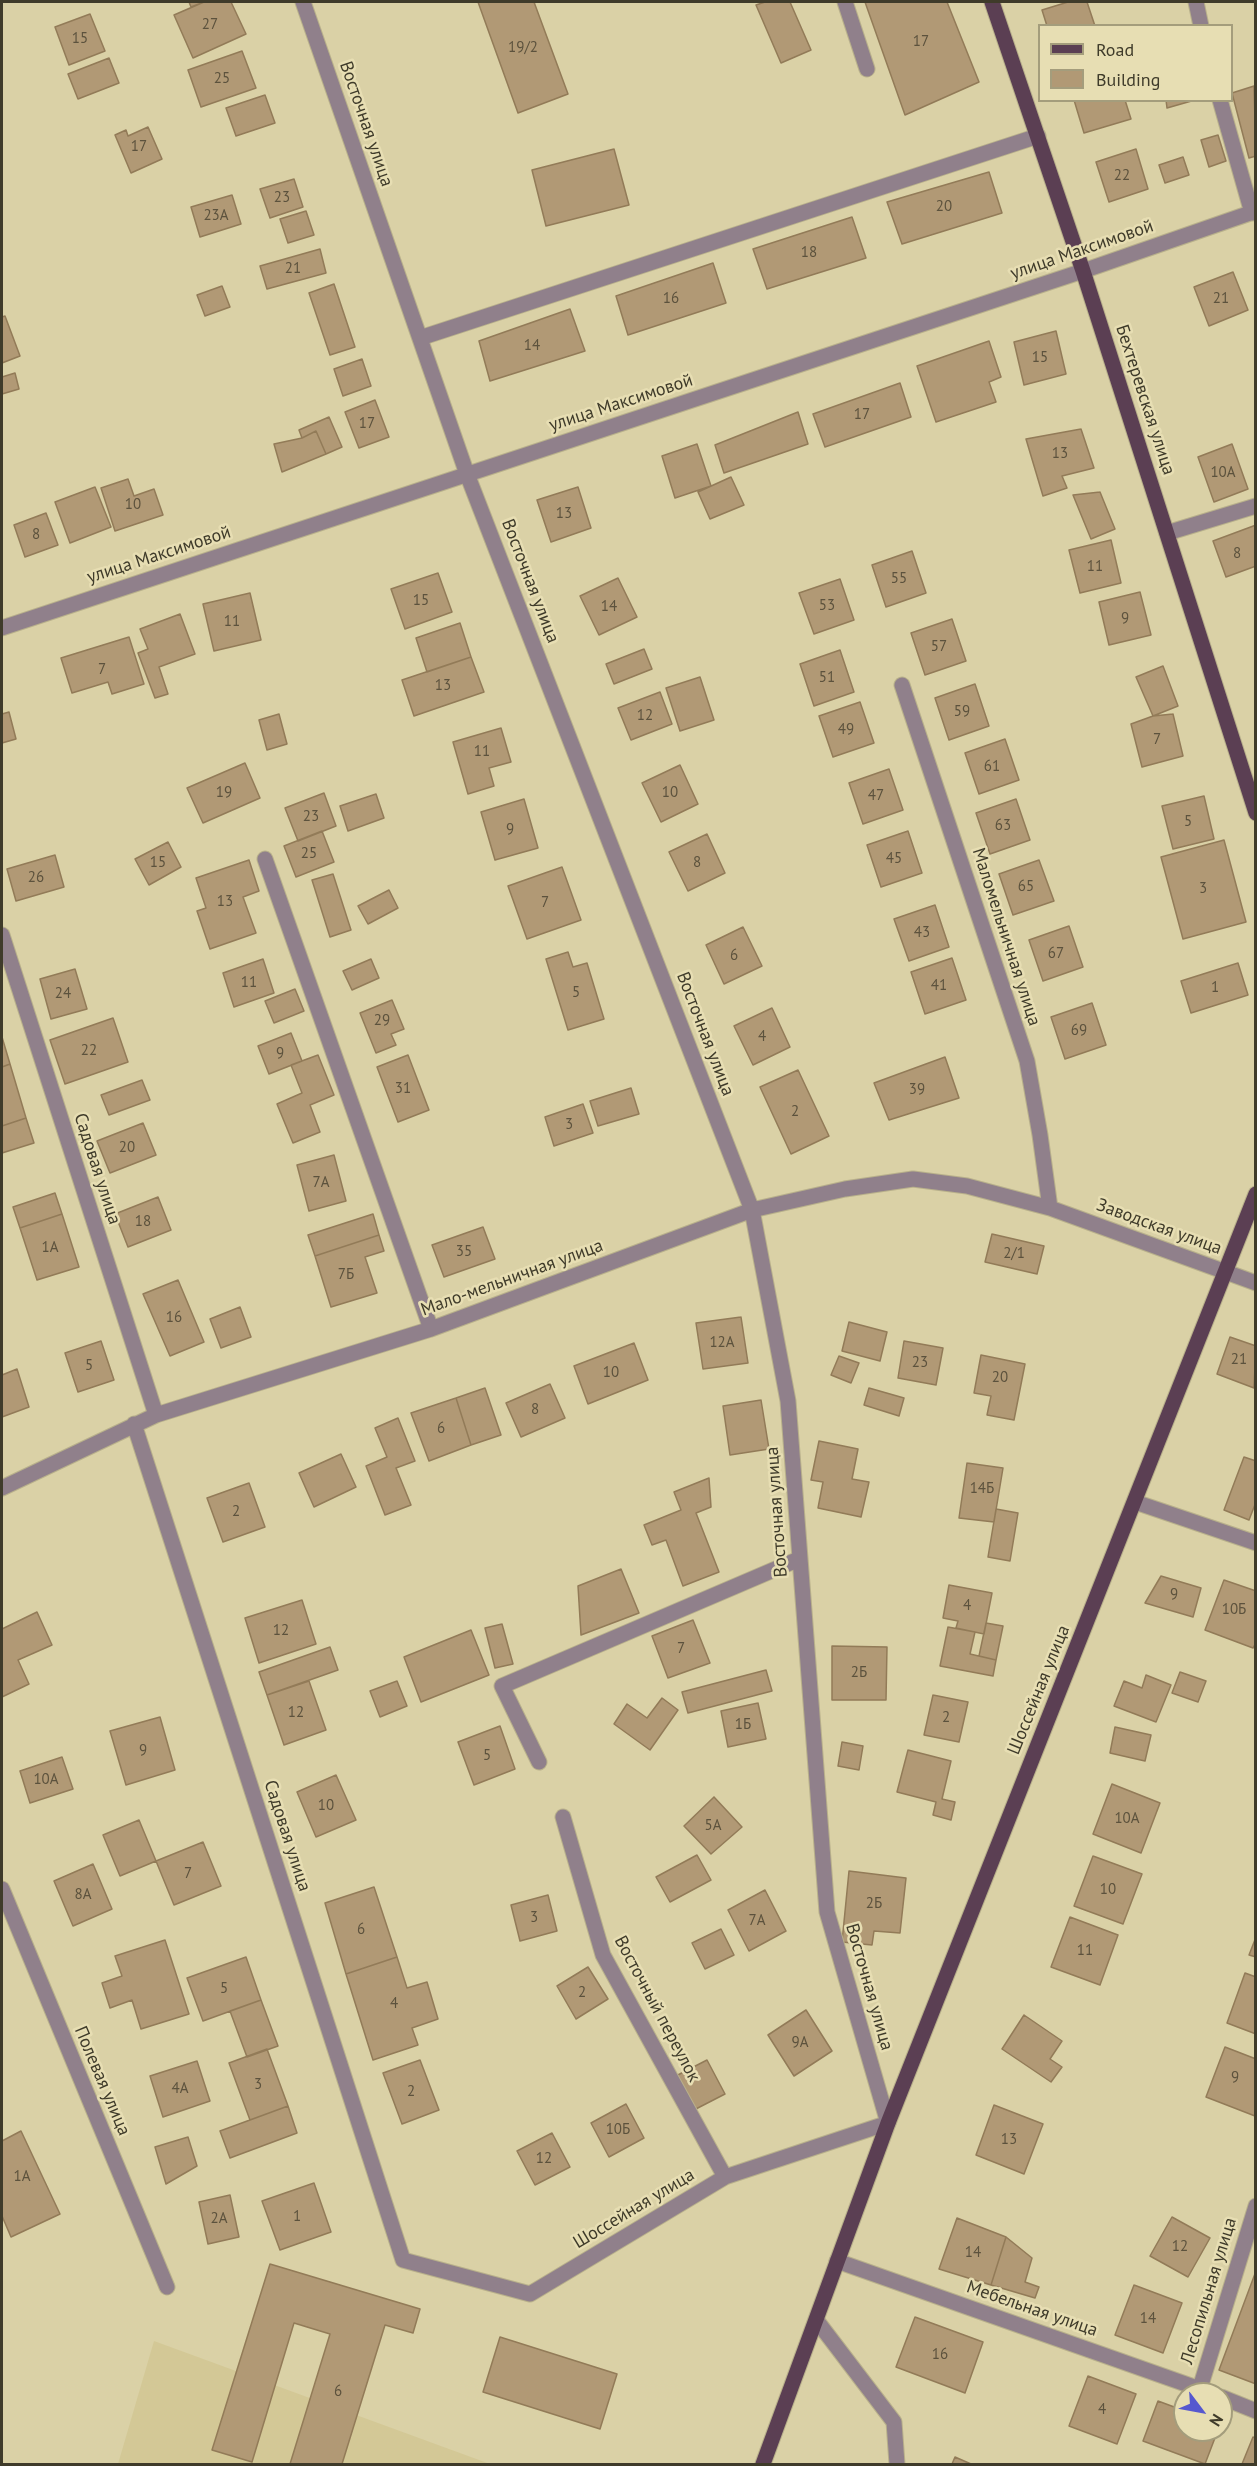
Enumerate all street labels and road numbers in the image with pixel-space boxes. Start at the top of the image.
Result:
street label: Восточная улица [334,58,398,190]
street label: улица Максимовой [1008,215,1156,285]
street label: Бехтеревская улица [1111,322,1179,478]
street label: улица Максимовой [546,370,696,436]
street label: Восточная улица [496,516,564,646]
street label: улица Максимовой [84,522,234,588]
street label: Маломельничная улица [967,845,1045,1029]
street label: Восточная улица [671,969,739,1099]
street label: Садовая улица [69,1111,125,1227]
street label: Заводская улица [1093,1194,1225,1260]
street label: Мало-мельничная улица [418,1235,606,1321]
street label: Восточная улица [762,1446,792,1578]
street label: Шоссейная улица [1003,1622,1075,1758]
street label: Садовая улица [259,1778,315,1894]
street label: Восточная улица [841,1921,897,2053]
street label: Восточный переулок [609,1932,705,2086]
street label: Полевая улица [69,2023,135,2139]
street label: Шоссейная улица [569,2164,699,2254]
street label: Лесопильная улица [1176,2215,1242,2367]
street label: Мебельная улица [964,2276,1100,2342]

